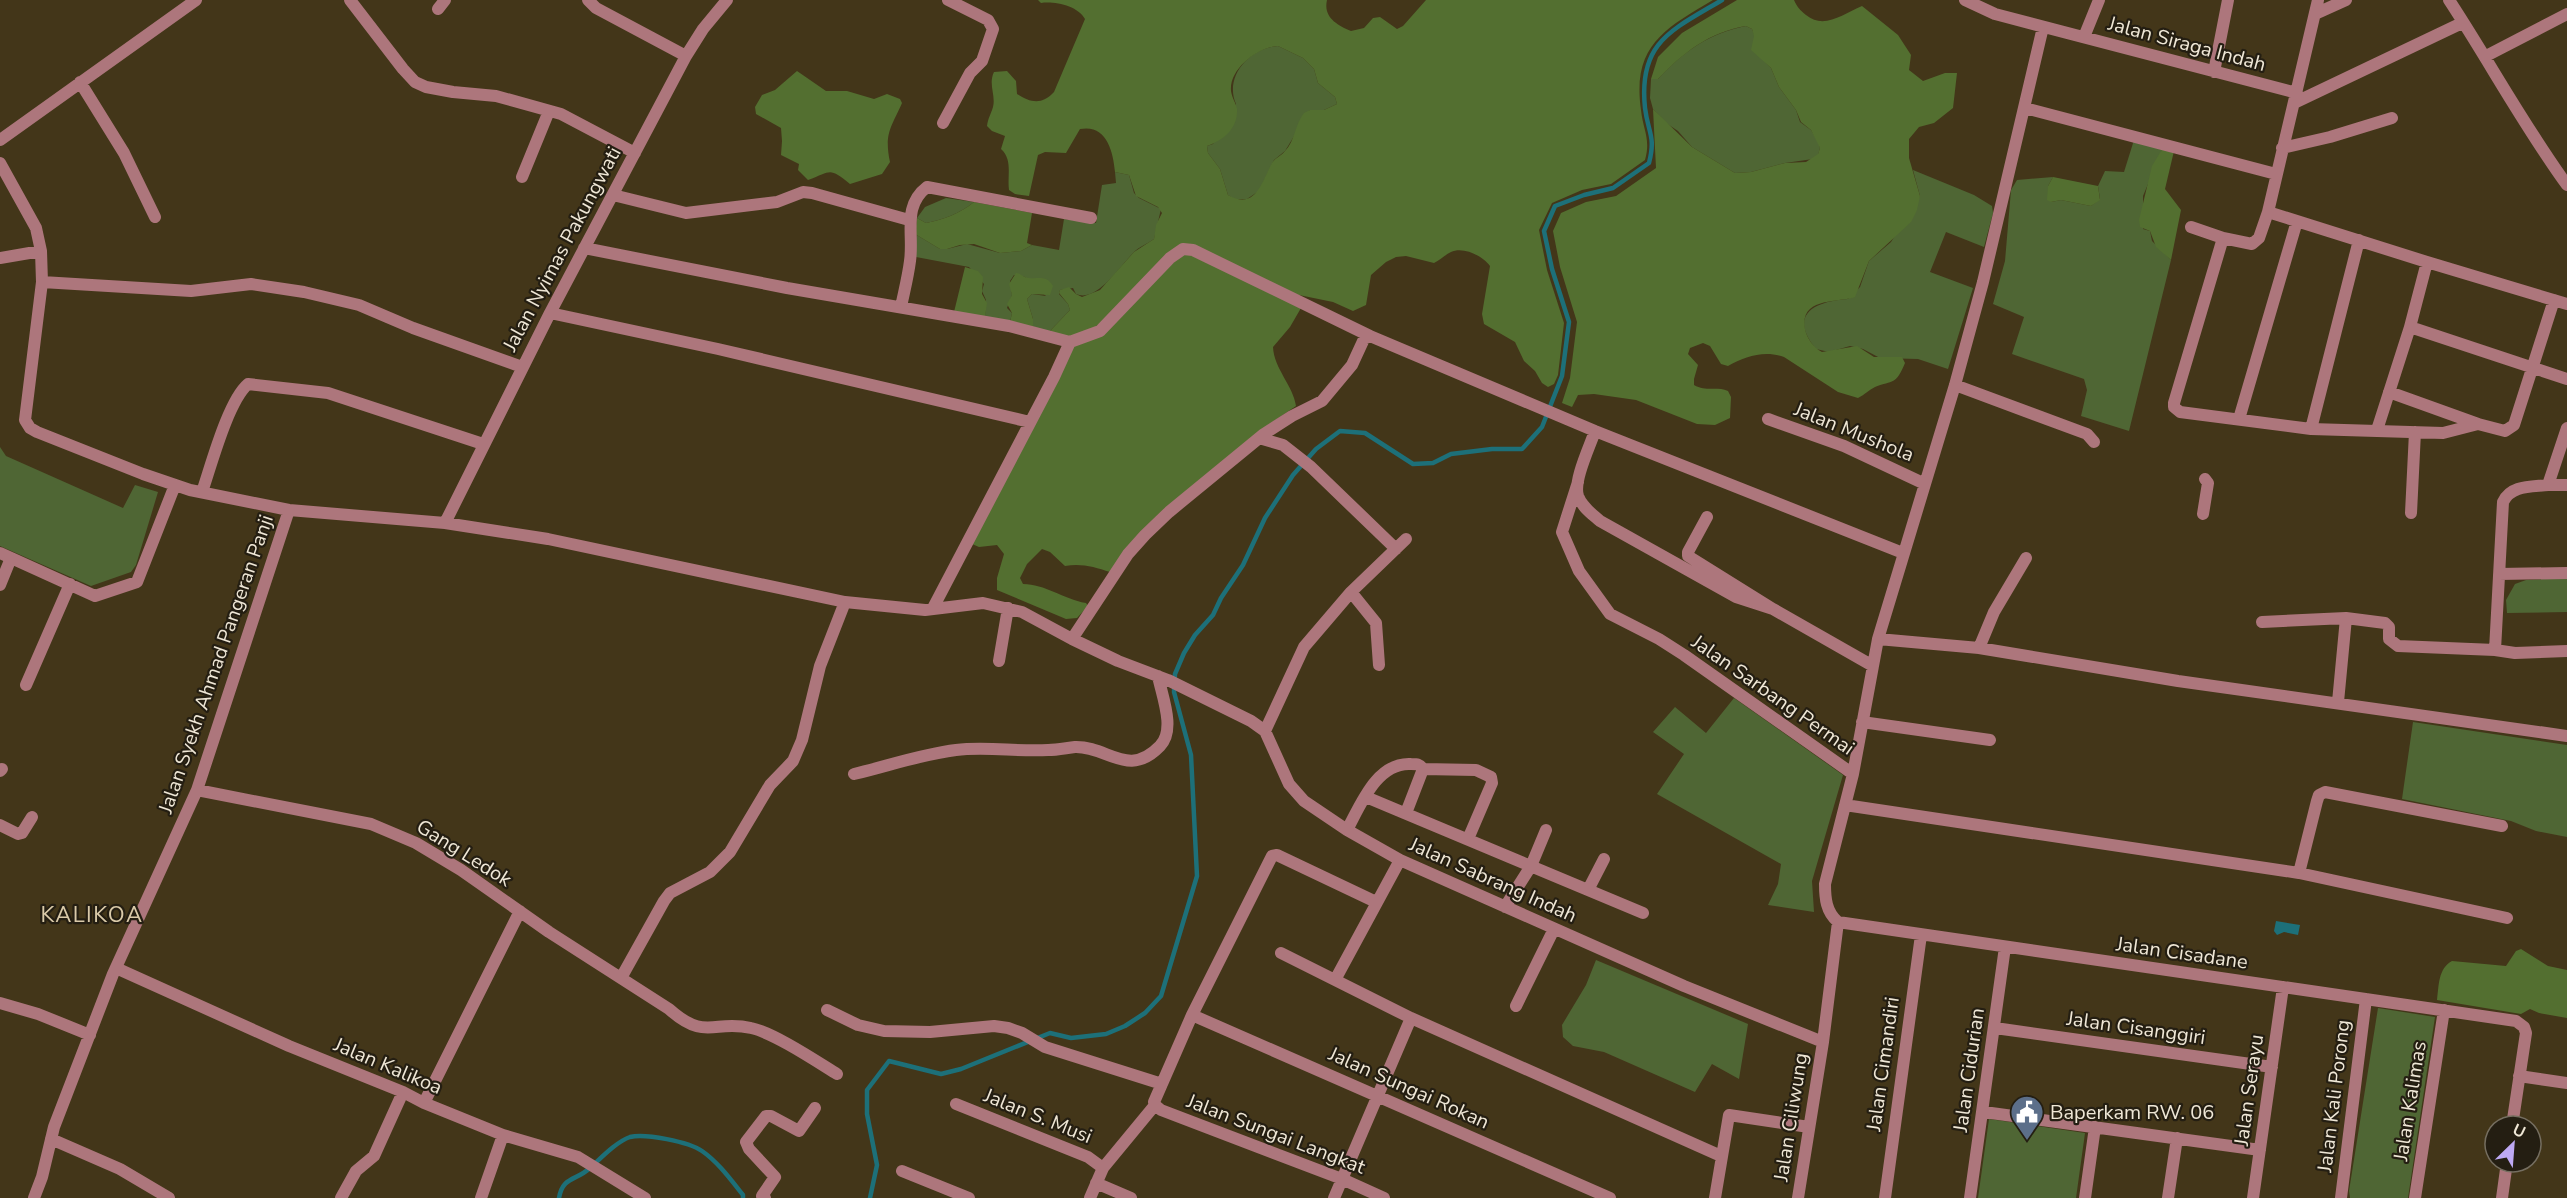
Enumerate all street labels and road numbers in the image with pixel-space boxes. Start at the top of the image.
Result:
street label: Jalan Siraga Indah [2104,10,2269,78]
street label: Jalan Nyimas Pakungwati [496,142,627,357]
street label: Jalan Mushola [1789,395,1918,468]
street label: Jalan Syekh Ahmad Pangeran Panji [152,511,280,818]
street label: Jalan Sarbang Permai [1685,628,1860,761]
street label: Gang Ledok [411,813,518,893]
street label: Jalan Sabrang Indah [1404,831,1581,929]
street label: Jalan Cisadane [2113,930,2250,976]
street label: Jalan Cimandiri [1860,995,1906,1134]
street label: Jalan Cisanggiri [2064,1005,2207,1051]
street label: Jalan Cidurian [1947,1006,1991,1135]
street label: Jalan Kali Porong [2311,1018,2357,1175]
street label: Jalan Kalikoa [329,1031,446,1101]
street label: Jalan Serayu [2228,1033,2270,1148]
street label: Jalan Kalimas [2387,1039,2433,1164]
street label: Jalan Sungai Rokan [1323,1040,1494,1136]
street label: Jalan Ciliwung [1767,1051,1814,1184]
street label: Jalan S. Musi [979,1082,1096,1150]
street label: Jalan Sungai Langkat [1182,1087,1370,1181]

